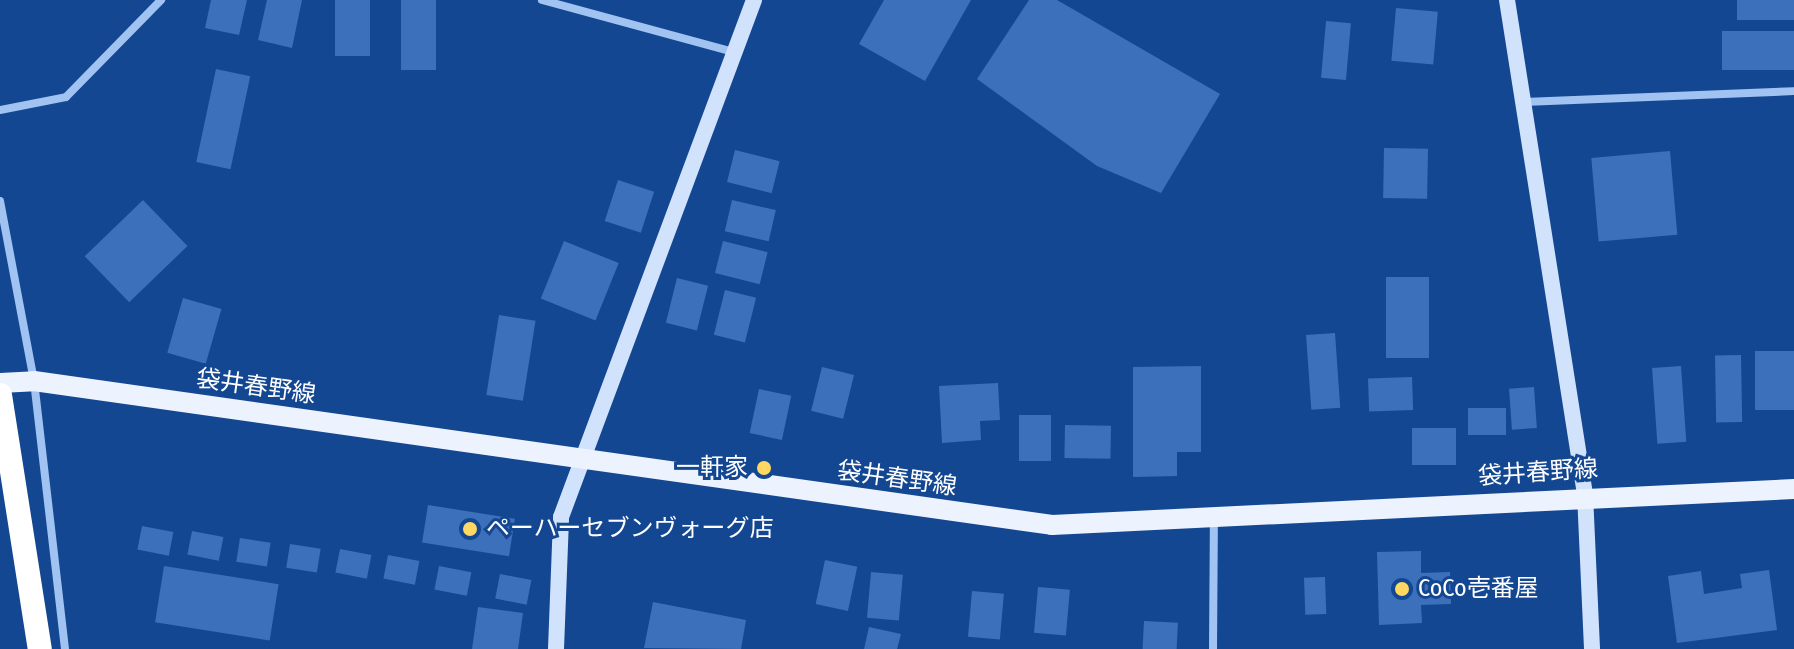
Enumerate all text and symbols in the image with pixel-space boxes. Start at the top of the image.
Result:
street label: 袋井春野線 [195,364,317,410]
place label: 一軒家 [676,454,748,482]
street label: 袋井春野線 [1477,454,1599,492]
street label: 袋井春野線 [836,456,958,502]
marker: 一軒家 [755,459,773,477]
place label: ペーハーセブンヴォーグ店 [486,515,774,543]
marker: ペーハーセブンヴォーグ店 [461,520,479,538]
place label: CoCo壱番屋 [1418,575,1539,603]
marker: CoCo壱番屋 [1393,580,1411,598]

